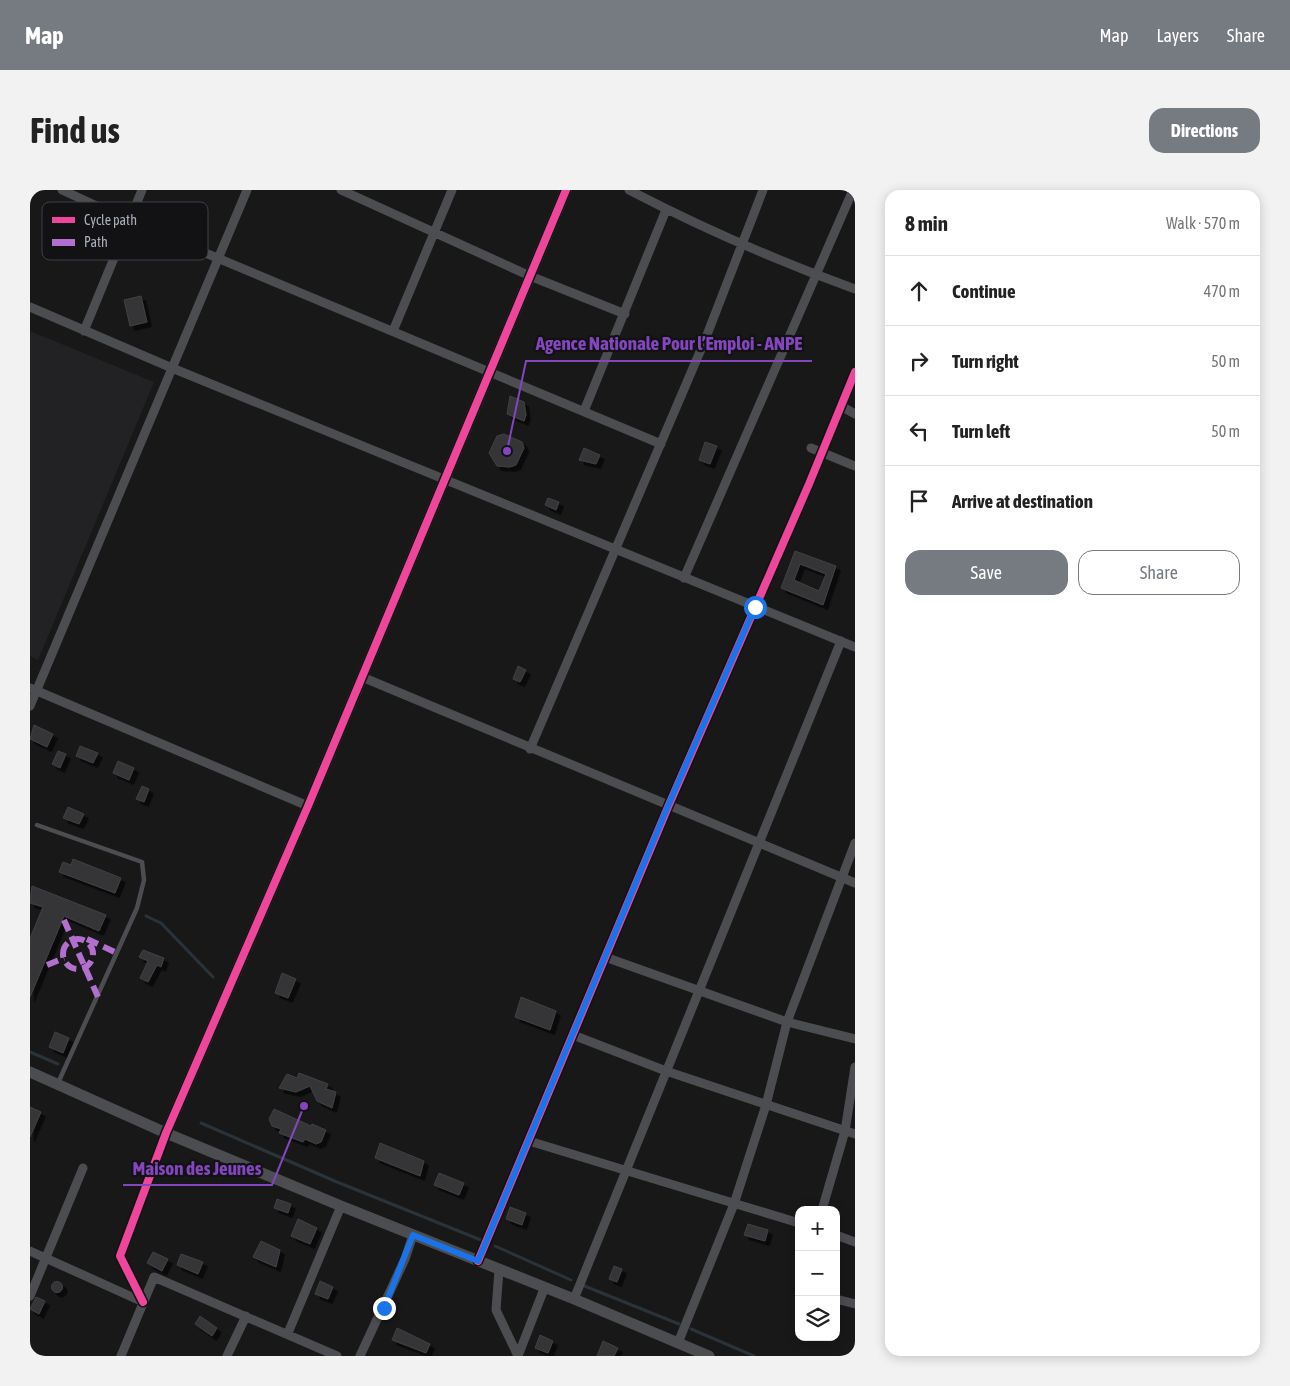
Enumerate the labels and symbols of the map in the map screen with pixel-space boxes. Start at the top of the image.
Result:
legend [42,202,208,260]
text: Cycle path [84,212,137,228]
text: Path [84,234,108,250]
callout: Agence Nationale Pour l’Emploi - ANPE [526,327,812,361]
text: Agence Nationale Pour l’Emploi - ANPE [535,332,802,354]
route start [744,596,767,619]
callout: Maison des Jeunes [123,1151,272,1185]
text: Maison des Jeunes [133,1157,262,1179]
route end [373,1297,396,1320]

